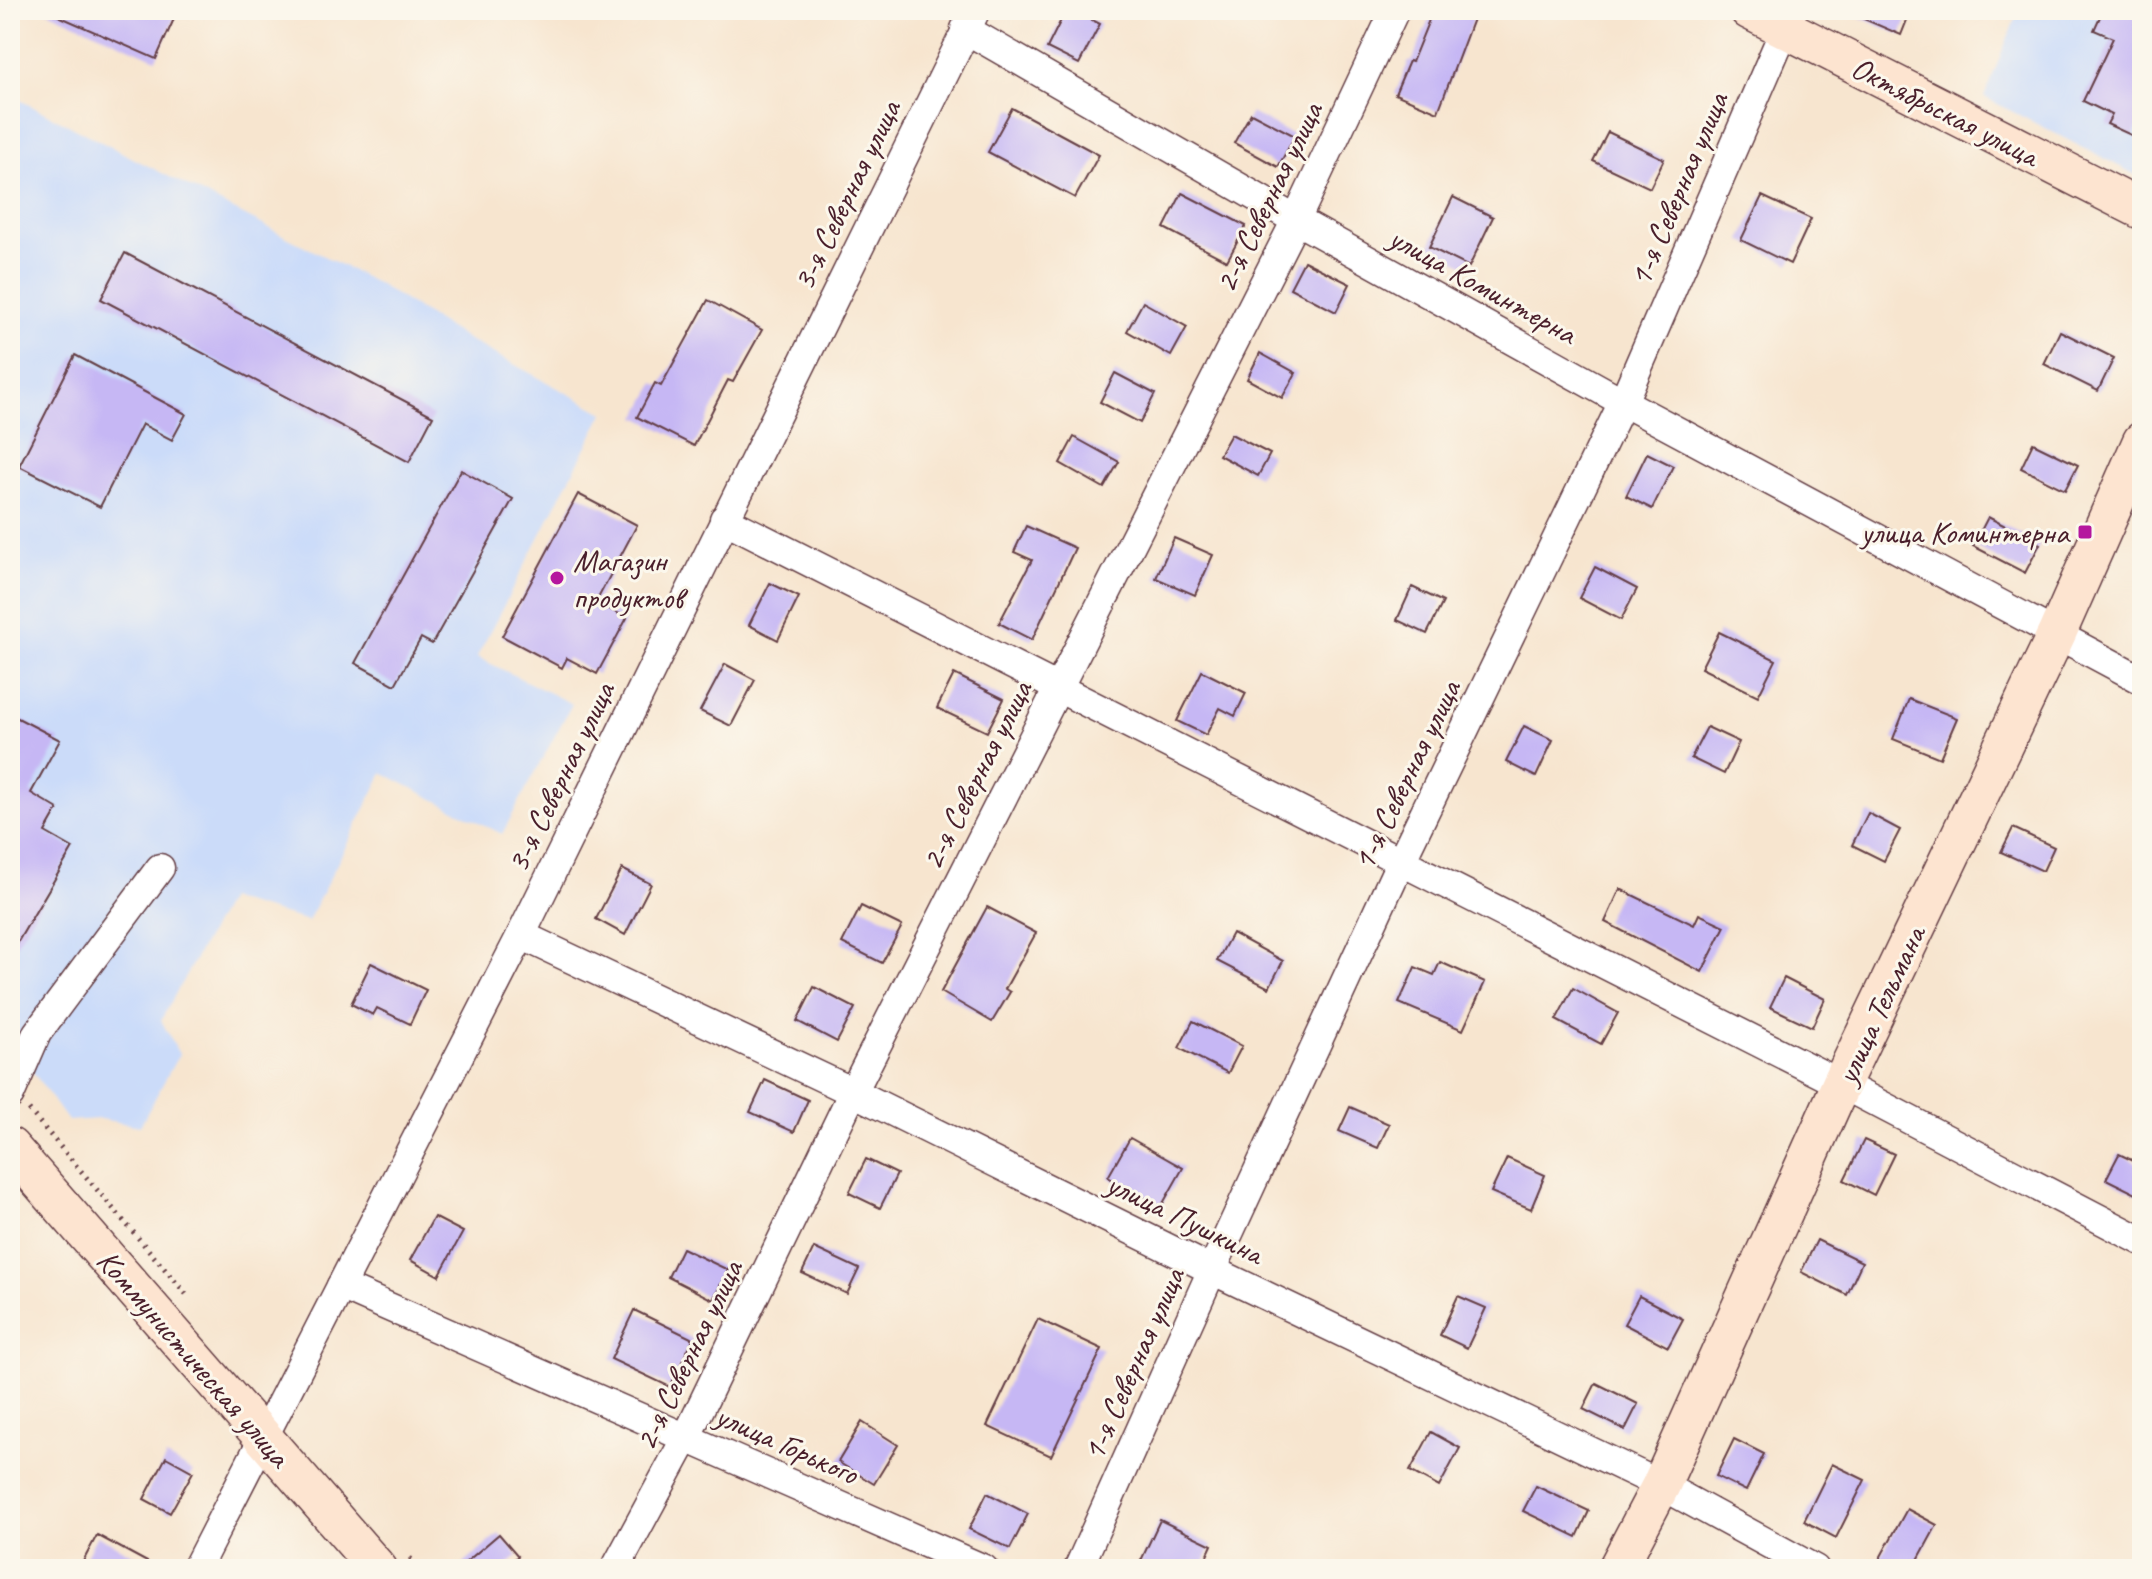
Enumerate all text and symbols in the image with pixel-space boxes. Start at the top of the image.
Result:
street label: Октябрьская улица [1844,47,2048,177]
street label: 1-я Северная улица [1619,84,1738,292]
street label: 3-я Северная улица [783,92,911,297]
street label: 2-я Северная улица [1205,94,1333,299]
street label: улица Коминтерна [1380,216,1585,355]
place label: улица Коминтерна [1859,512,2071,553]
marker: улица Коминтерна [2076,523,2094,541]
place label: Магазин продуктов [573,540,689,618]
marker: Магазин продуктов [548,569,566,587]
street label: 2-я Северная улица [911,672,1043,876]
street label: 1-я Северная улица [1343,672,1471,877]
street label: 3-я Северная улица [497,674,625,879]
street label: улица Тельмана [1825,917,1936,1092]
street label: улица Пушкина [1098,1162,1272,1275]
street label: Коммунистическая улица [88,1241,301,1477]
street label: 2-я Северная улица [625,1252,753,1457]
street label: 1-я Северная улица [1073,1260,1195,1467]
street label: улица Горького [707,1394,866,1495]

